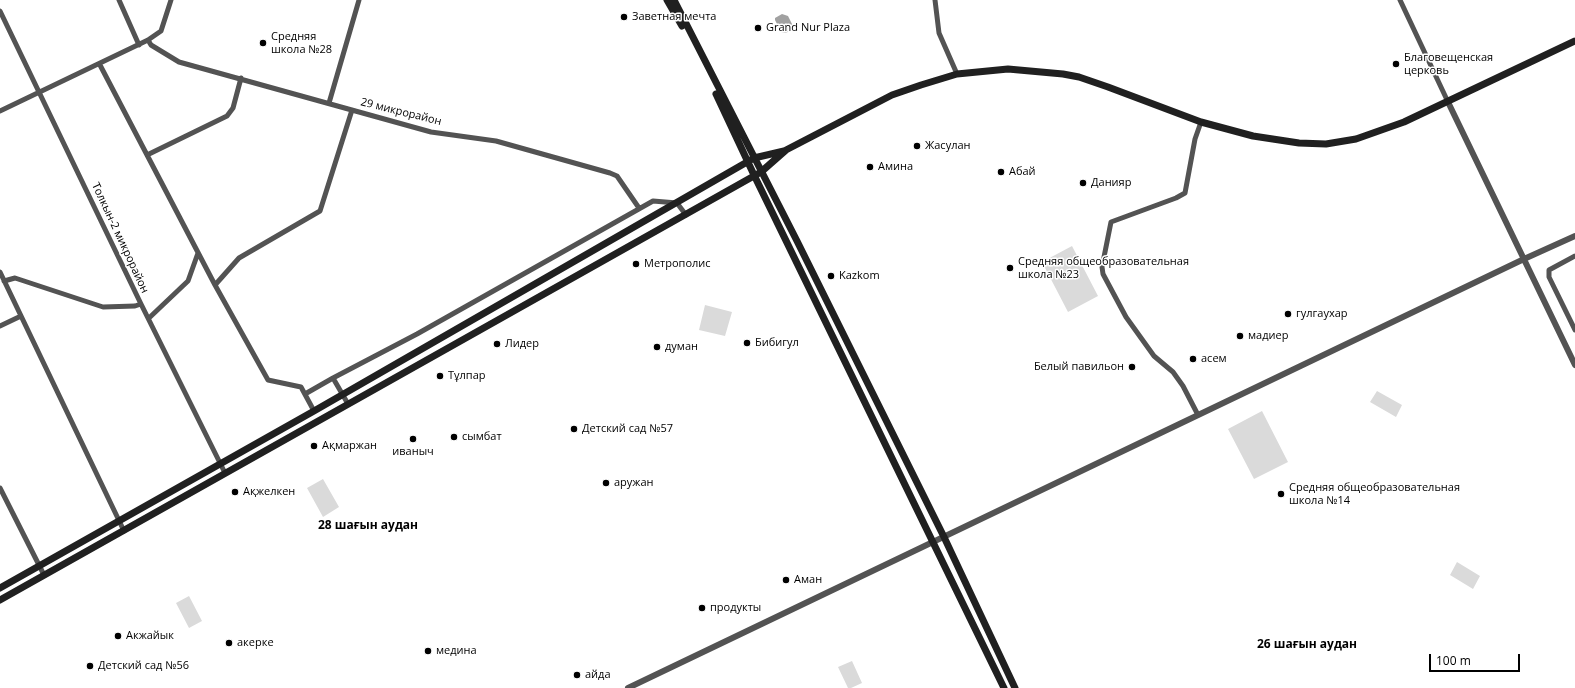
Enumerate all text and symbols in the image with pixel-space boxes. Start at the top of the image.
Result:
place label: Заветная мечта [632,10,716,24]
marker: Заветная мечта [619,12,629,22]
place label: Grand Nur Plaza [766,21,850,35]
marker: Grand Nur Plaza [753,23,763,33]
place label: Средняя школа №28 [271,30,332,56]
marker: Средняя школа №28 [258,38,268,48]
place label: Благовещенская церковь [1404,51,1493,77]
marker: Благовещенская церковь [1391,59,1401,69]
street label: 29 микрорайон [359,96,443,128]
place label: Жасулан [925,139,971,153]
marker: Жасулан [912,141,922,151]
place label: Амина [878,160,913,174]
marker: Амина [865,162,875,172]
place label: Абай [1009,165,1036,179]
marker: Абай [996,167,1006,177]
place label: Данияр [1091,176,1131,190]
marker: Данияр [1078,178,1088,188]
street label: Толкын-2 микрорайон [89,181,151,295]
place label: Средняя общеобразовательная школа №23 [1018,255,1189,281]
place label: Метрополис [644,257,711,271]
marker: Метрополис [631,259,641,269]
marker: Средняя общеобразовательная школа №23 [1005,263,1015,273]
place label: Kazkom [839,269,880,283]
marker: Kazkom [826,271,836,281]
place label: гулгаухар [1296,307,1348,321]
marker: гулгаухар [1283,309,1293,319]
place label: мадиер [1248,329,1288,343]
marker: мадиер [1235,331,1245,341]
place label: Бибигул [755,336,799,350]
place label: Лидер [505,337,539,351]
marker: Бибигул [742,338,752,348]
marker: Лидер [492,339,502,349]
place label: думан [665,340,698,354]
marker: думан [652,342,662,352]
place label: асем [1201,352,1227,366]
marker: асем [1188,354,1198,364]
place label: Белый павильон [1034,360,1124,374]
marker: Белый павильон [1127,362,1137,372]
place label: Тұлпар [448,369,486,383]
marker: Тұлпар [435,371,445,381]
place label: Детский сад №57 [582,422,673,436]
marker: Детский сад №57 [569,424,579,434]
place label: сымбат [462,430,502,444]
marker: сымбат [449,432,459,442]
marker: иваныч [408,434,418,444]
place label: Ақмаржан [322,439,377,453]
marker: Ақмаржан [309,441,319,451]
place label: иваныч [392,445,434,459]
place label: аружан [614,476,654,490]
marker: аружан [601,478,611,488]
place label: Cредняя общеобразовательная школа №14 [1289,481,1460,507]
place label: Ақжелкен [243,485,295,499]
marker: Ақжелкен [230,487,240,497]
marker: Cредняя общеобразовательная школа №14 [1276,489,1286,499]
district label: 28 шағын аудан [318,519,418,533]
place label: Аман [794,573,822,587]
marker: Аман [781,575,791,585]
place label: продукты [710,601,761,615]
marker: продукты [697,603,707,613]
place label: Акжайык [126,629,174,643]
marker: Акжайык [113,631,123,641]
place label: акерке [237,636,274,650]
marker: акерке [224,638,234,648]
district label: 26 шағын аудан [1257,638,1357,652]
place label: медина [436,644,477,658]
marker: медина [423,646,433,656]
scale bar [1431,646,1522,672]
text: 100 m [1436,652,1471,669]
place label: Детский сад №56 [98,659,189,673]
marker: Детский сад №56 [85,661,95,671]
place label: айда [585,668,611,682]
marker: айда [572,670,582,680]

